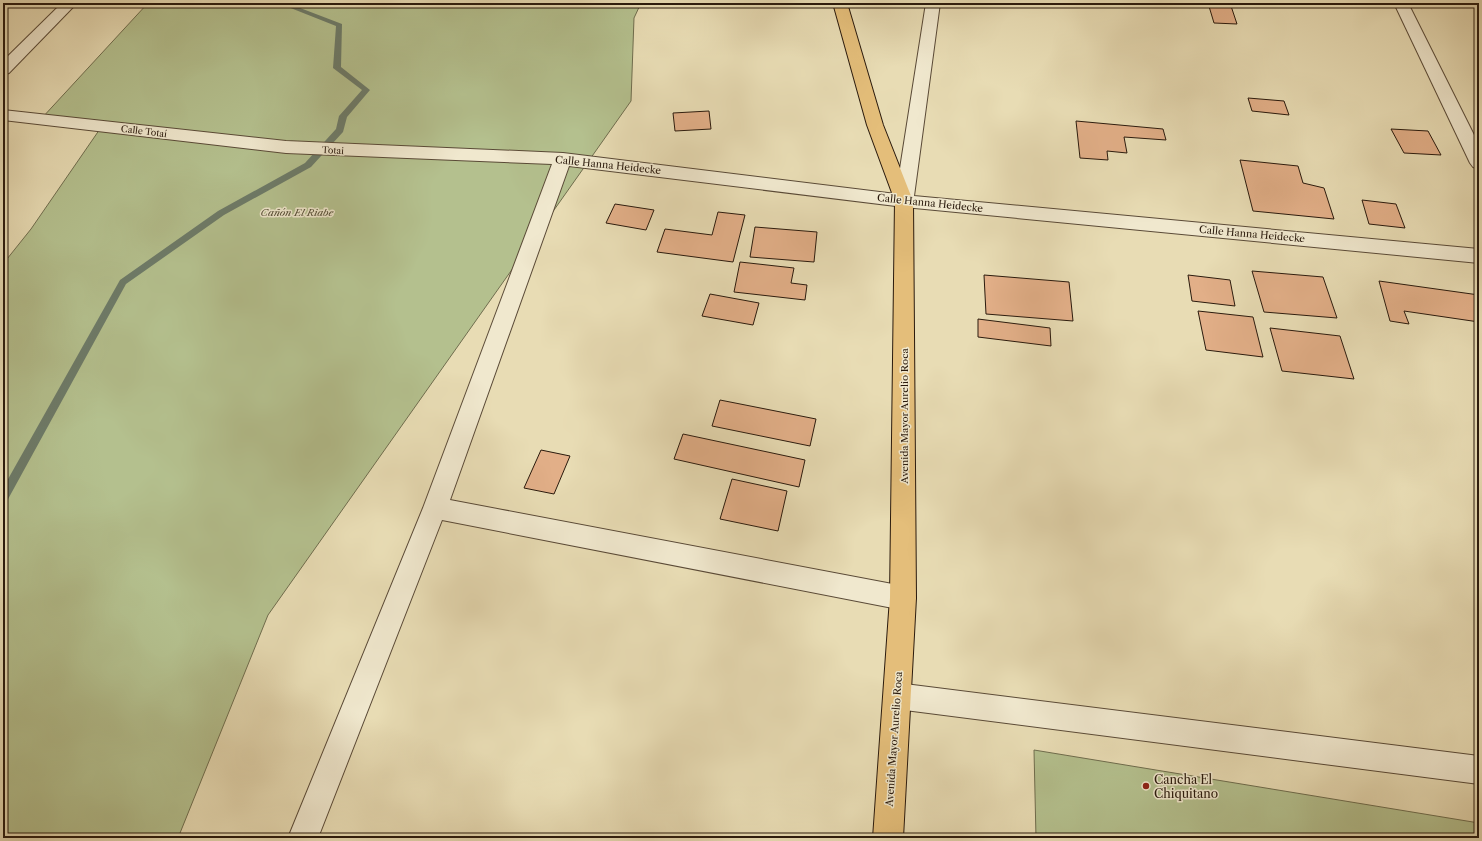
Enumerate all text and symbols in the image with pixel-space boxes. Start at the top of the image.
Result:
street label: Calle Totaí [120,123,168,139]
street label: Totai [322,144,345,156]
street label: Calle Hanna Heidecke [555,153,662,177]
street label: Calle Hanna Heidecke [877,191,984,215]
park label: Cañón El Riabe [261,206,335,219]
street label: Calle Hanna Heidecke [1199,223,1306,245]
street label: Avenida Mayor Aurelio Roca [898,348,911,485]
street label: Avenida Mayor Aurelio Roca [883,670,905,808]
place label: Cancha El Chiquitano [1154,772,1218,801]
marker: Cancha El Chiquitano [1141,781,1151,791]

